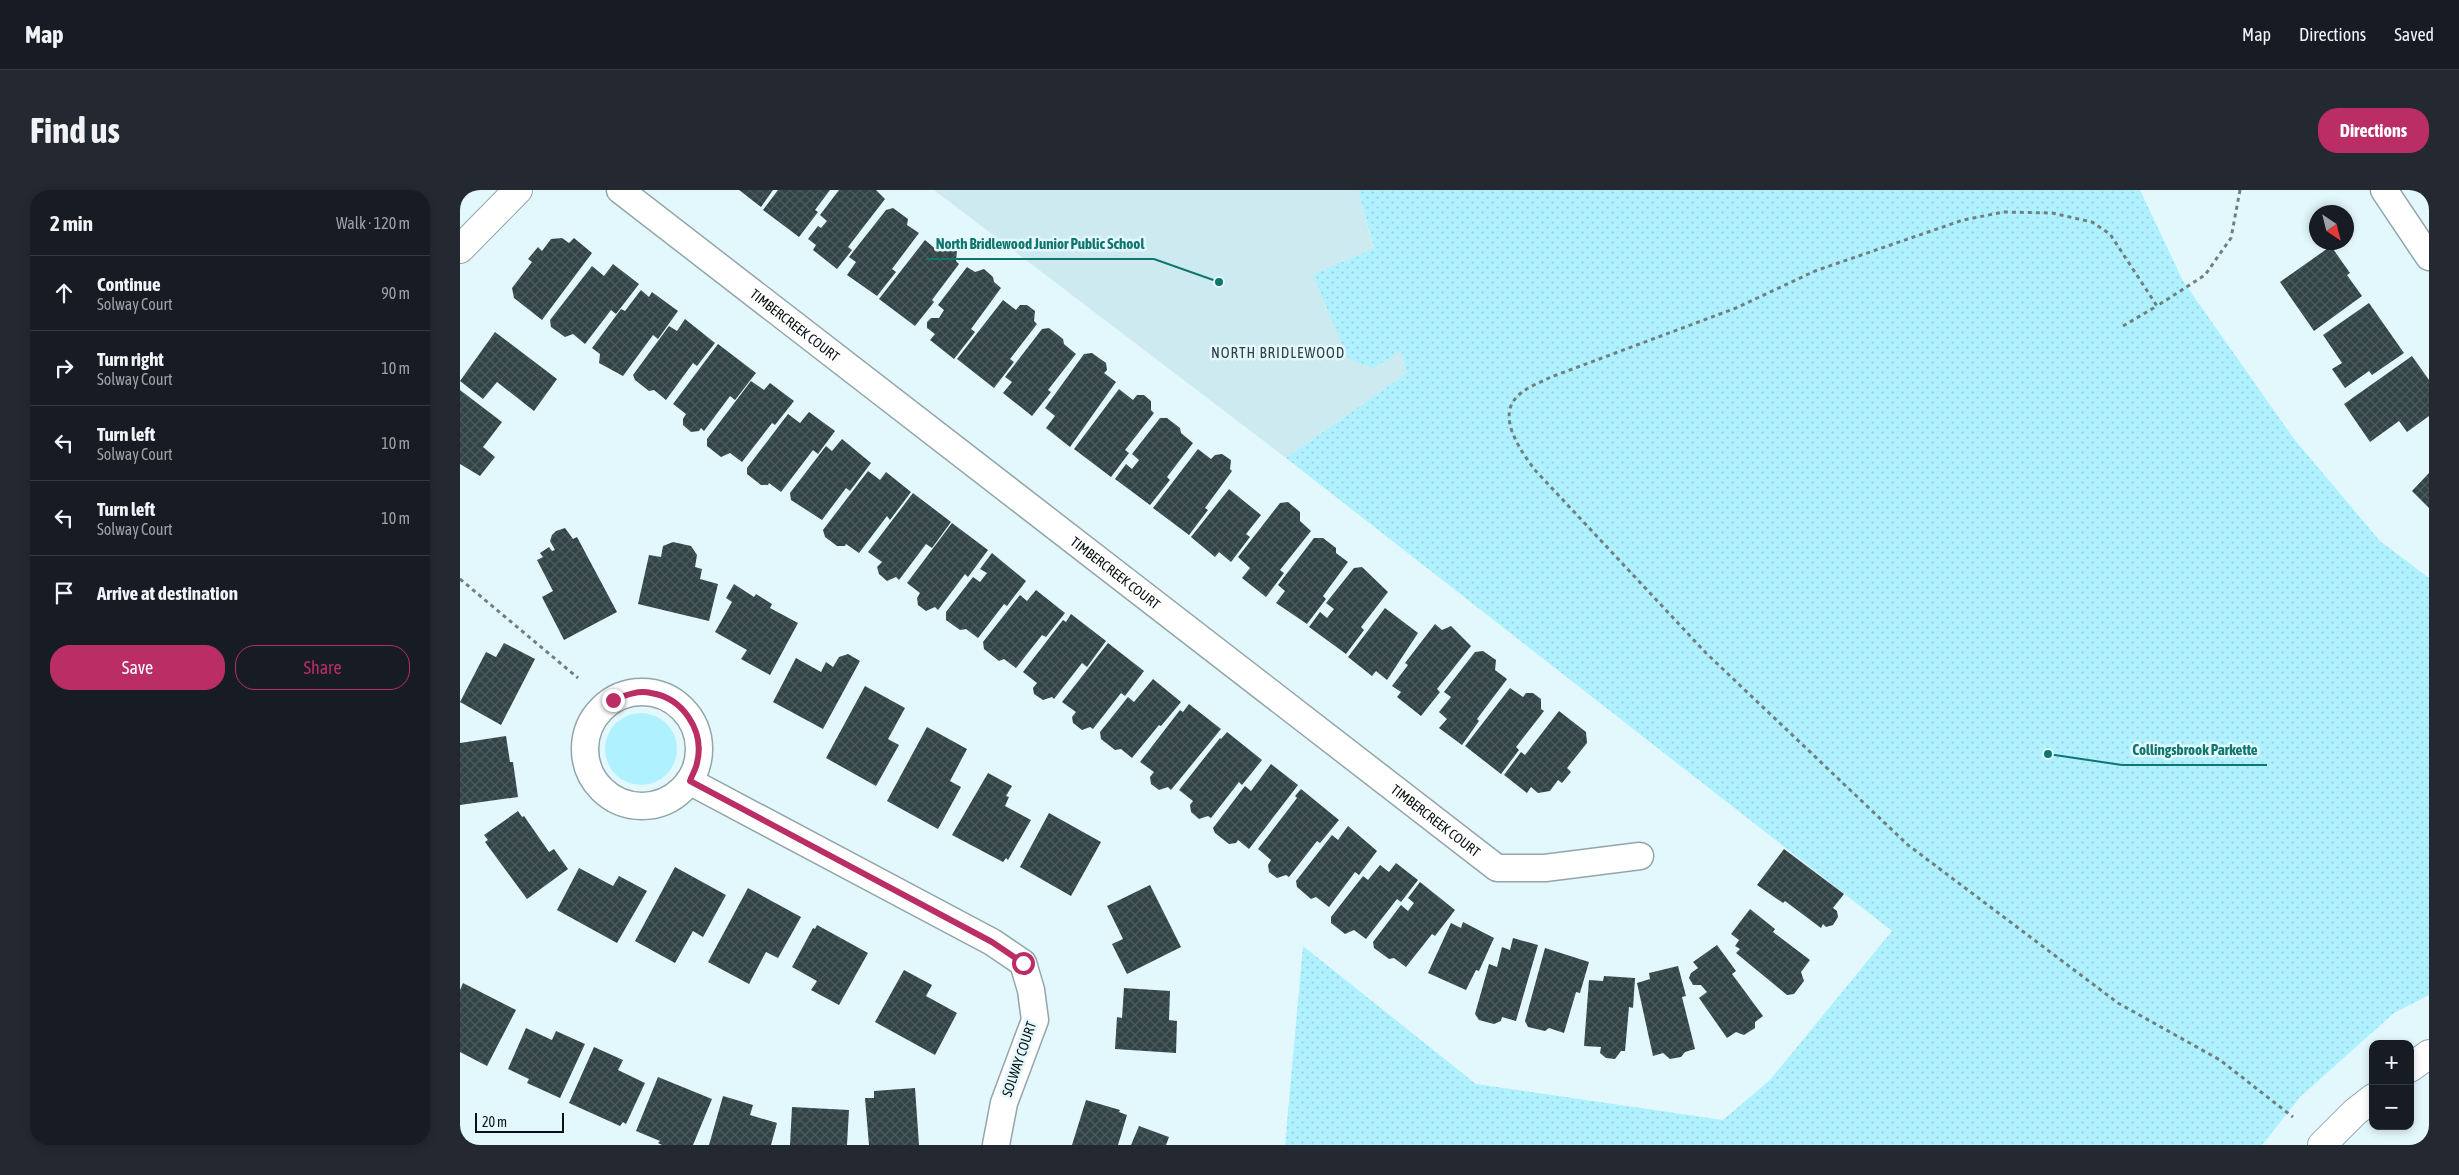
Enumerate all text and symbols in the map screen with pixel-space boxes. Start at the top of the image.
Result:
text: Map [25,21,64,48]
text: Map [2242,24,2271,45]
text: Directions [2299,24,2366,45]
text: Saved [2394,24,2434,45]
button: Directions [2318,108,2429,153]
text: Find us [30,110,120,150]
north arrow [2309,205,2354,250]
text: 2 min [50,211,93,235]
text: Walk · 120 m [336,214,410,232]
callout: North Bridlewood Junior Public School [926,229,1154,259]
text: North Bridlewood Junior Public School [936,235,1145,252]
text: Continue [97,273,161,295]
icon: ahead [50,279,78,307]
text: 90 m [381,284,410,302]
street label: TIMBERCREEK COURT [747,286,843,365]
text: Solway Court [97,295,173,313]
district label: NORTH BRIDLEWOOD [1211,344,1345,361]
text: Turn right [97,348,164,370]
icon: right [50,354,78,382]
text: 10 m [381,359,410,377]
text: Solway Court [97,370,173,388]
text: Turn left [97,423,155,445]
icon: left [50,429,78,457]
text: 10 m [381,434,410,452]
text: Solway Court [97,445,173,463]
text: Turn left [97,498,155,520]
icon: left [50,504,78,532]
text: 10 m [381,509,410,527]
text: Solway Court [97,520,173,538]
street label: TIMBERCREEK COURT [1068,533,1163,612]
icon: arrive [50,579,78,607]
text: Arrive at destination [97,582,238,604]
button: Save [50,645,225,690]
button: Share [235,645,410,690]
route end [602,689,625,712]
callout: Collingsbrook Parkette [2122,735,2267,765]
text: Collingsbrook Parkette [2132,741,2258,758]
street label: TIMBERCREEK COURT [1388,781,1483,860]
route start [1012,952,1035,975]
street label: SOLWAY COURT [999,1019,1039,1099]
map controls [2369,1040,2414,1130]
button: + [2369,1040,2414,1085]
button: − [2369,1085,2414,1130]
scale bar [475,1110,564,1133]
text: 20 m [482,1114,507,1130]

